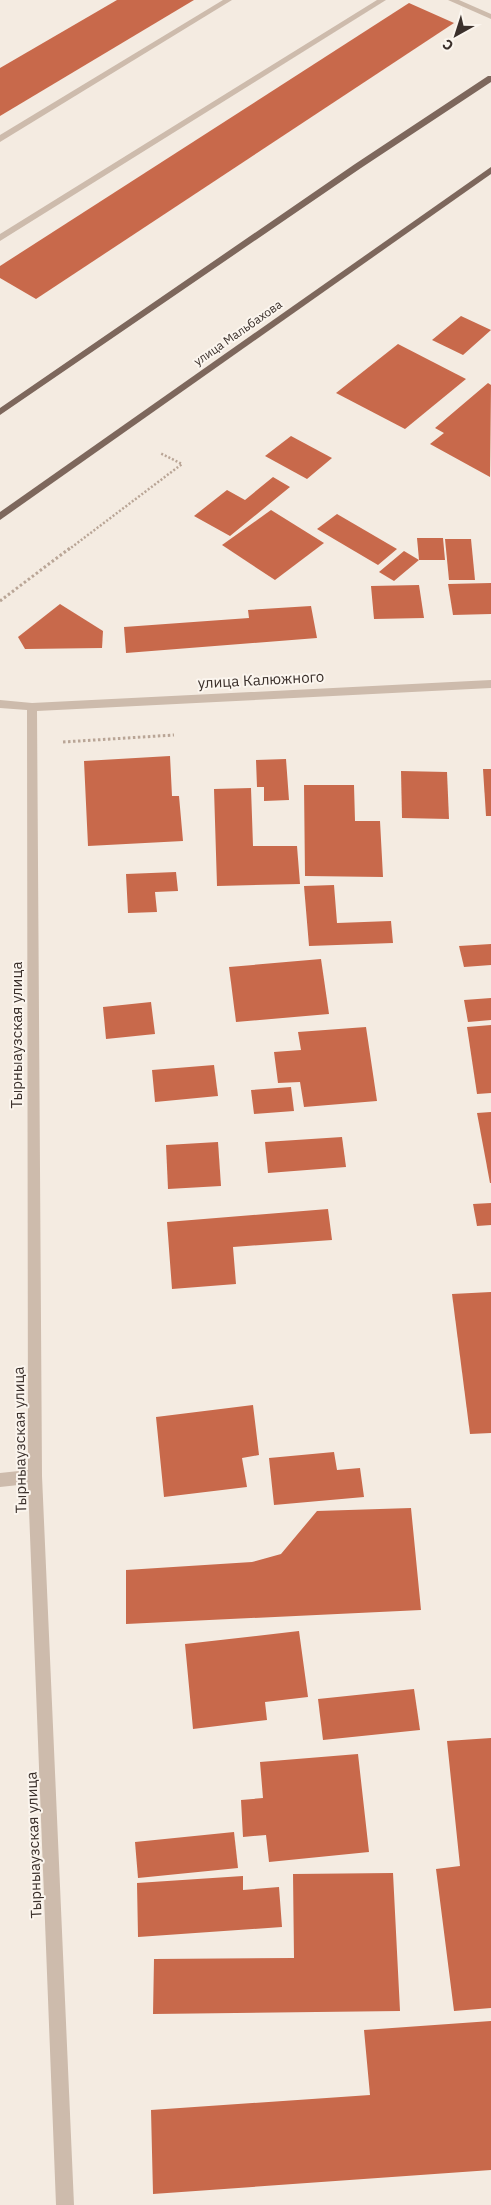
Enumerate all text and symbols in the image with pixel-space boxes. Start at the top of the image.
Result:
north arrow [431,10,481,60]
text: С [439,35,457,55]
street label: улица Мальбахова [191,296,285,369]
street label: улица Калюжного [197,667,325,692]
street label: Тырныаузская улица [7,962,26,1108]
street label: Тырныаузская улица [9,1366,30,1514]
street label: Тырныаузская улица [21,1771,46,1919]

